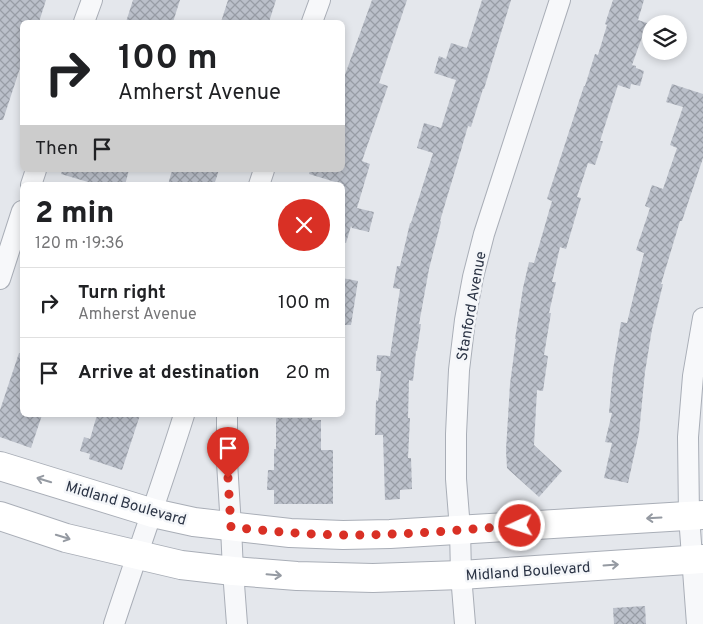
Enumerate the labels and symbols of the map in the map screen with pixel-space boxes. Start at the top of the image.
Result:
street label: Stanford Avenue [454,250,491,362]
pin [207,427,249,478]
one-way arrow [36,474,52,484]
street label: Midland Boulevard [63,478,188,531]
position arrow [493,499,545,551]
one-way arrow [647,514,663,523]
one-way arrow [54,533,70,542]
street label: Midland Boulevard [465,559,591,586]
one-way arrow [603,561,619,570]
one-way arrow [266,570,282,579]

